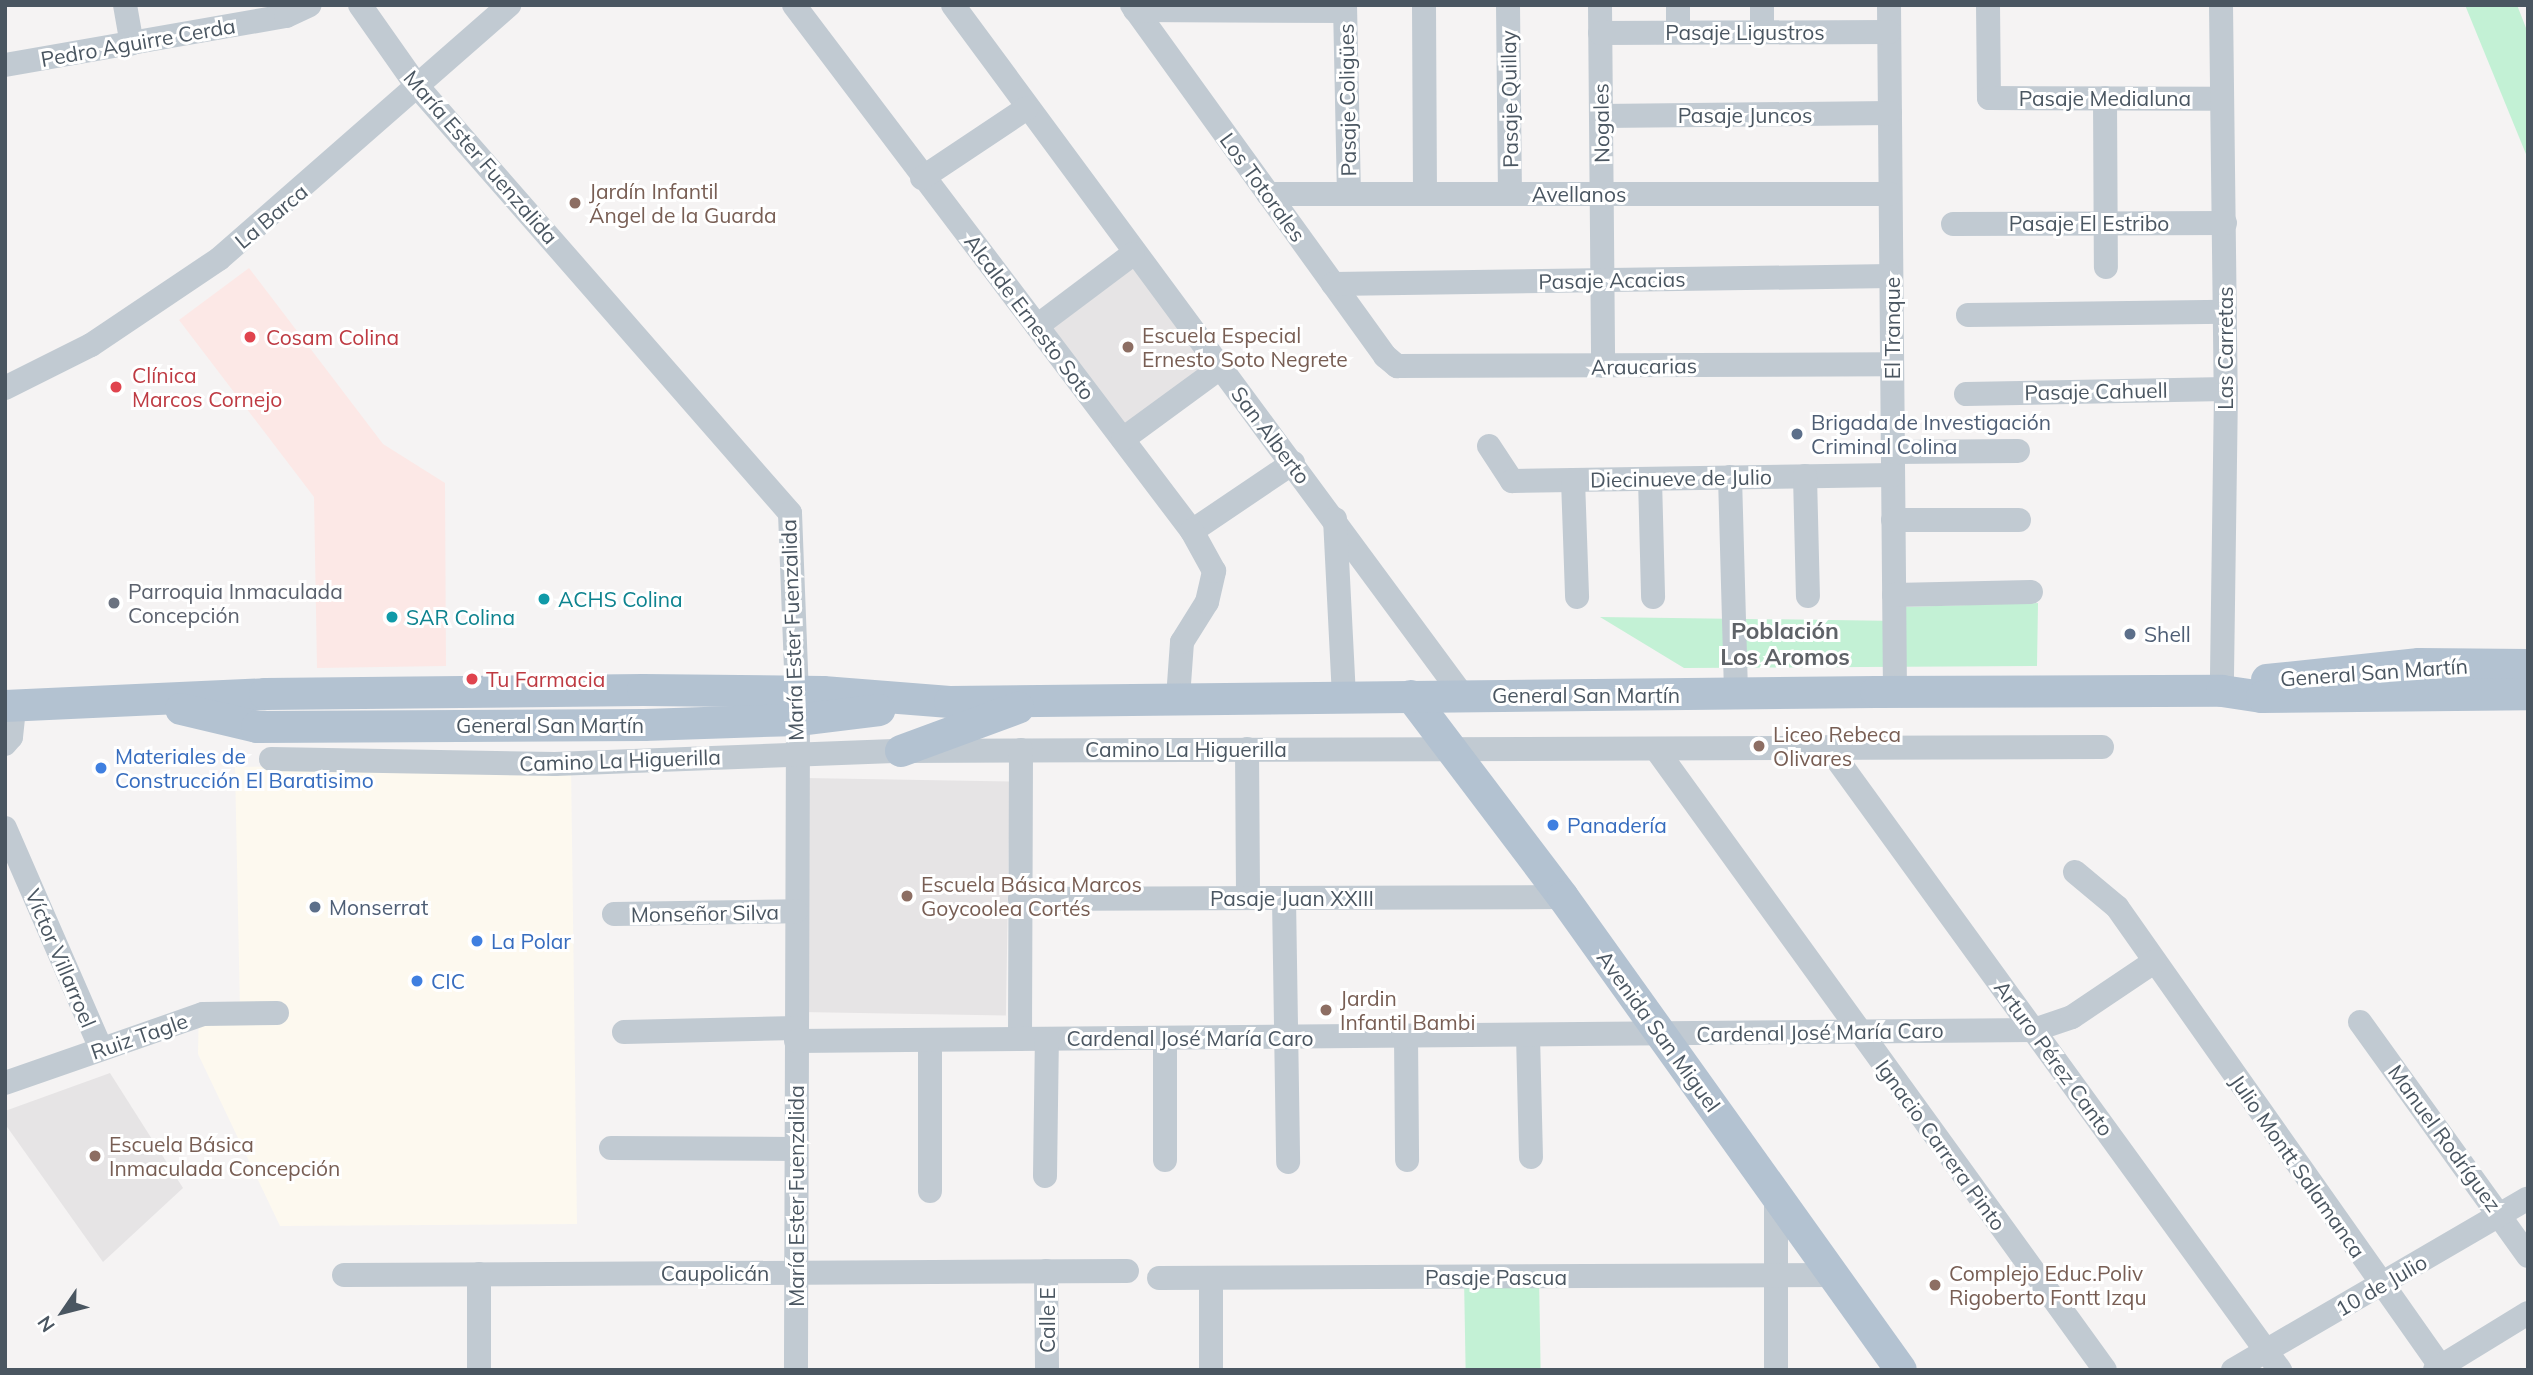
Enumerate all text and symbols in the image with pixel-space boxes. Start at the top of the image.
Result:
street label: Pedro Aguirre Cerda [39,12,237,72]
street label: Pasaje Ligustros [1665,19,1825,45]
street label: Pasaje Coligües [1333,23,1361,177]
street label: Pasaje Quillay [1495,30,1523,168]
street label: María Ester Fuenzalida [399,65,563,249]
street label: Nogales [1588,83,1614,163]
street label: Pasaje Medialuna [2019,85,2191,111]
street label: Pasaje Juncos [1678,102,1812,128]
street label: Los Totorales [1215,128,1311,246]
street label: La Barca [230,178,312,254]
place label: Jardín Infantil Ángel de la Guarda [589,178,777,228]
street label: Avellanos [1532,181,1626,207]
marker: Jardín Infantil Ángel de la Guarda [567,195,583,211]
street label: Pasaje El Estribo [2009,210,2169,236]
street label: Alcalde Ernesto Soto [960,229,1100,405]
street label: Pasaje Acacias [1538,266,1686,294]
street label: El Tranque [1879,277,1905,379]
street label: Las Carretas [2212,286,2238,410]
place label: Escuela Especial Ernesto Soto Negrete [1142,322,1348,372]
place label: Cosam Colina [266,324,399,350]
marker: Cosam Colina [240,327,260,347]
marker: Escuela Especial Ernesto Soto Negrete [1120,339,1136,355]
street label: Araucarias [1591,352,1697,380]
place label: Clínica Marcos Cornejo [132,362,282,412]
marker: Clínica Marcos Cornejo [106,377,126,397]
street label: Pasaje Cahuell [2024,377,2168,405]
street label: San Alberto [1226,381,1316,489]
place label: Brigada de Investigación Criminal Colina [1811,409,2051,459]
marker: Brigada de Investigación Criminal Colina [1789,426,1805,442]
street label: Diecinueve de Julio [1590,464,1772,492]
street label: María Ester Fuenzalida [776,519,808,741]
place label: Parroquia Inmaculada Concepción [128,578,343,628]
place label: ACHS Colina [558,586,683,612]
marker: ACHS Colina [536,591,552,607]
marker: Parroquia Inmaculada Concepción [106,595,122,611]
place label: SAR Colina [406,604,515,630]
marker: SAR Colina [384,609,400,625]
district label: Población Los Aromos [1720,617,1850,671]
place label: Shell [2144,621,2191,647]
marker: Shell [2122,626,2138,642]
street label: General San Martín [2279,653,2469,691]
place label: Tu Farmacia [486,666,605,692]
marker: Tu Farmacia [464,671,480,687]
street label: General San Martín [1492,682,1680,708]
street label: General San Martín [456,712,644,738]
place label: Liceo Rebeca Olivares [1773,721,1901,771]
street label: Camino La Higuerilla [1085,736,1287,762]
marker: Liceo Rebeca Olivares [1751,738,1767,754]
place label: Materiales de Construcción El Baratisimo [115,743,374,793]
street label: Camino La Higuerilla [519,744,721,776]
marker: Materiales de Construcción El Baratisimo [93,760,109,776]
place label: Panadería [1567,812,1667,838]
marker: Panadería [1545,817,1561,833]
place label: Escuela Básica Marcos Goycoolea Cortés [921,871,1142,921]
street label: Víctor Villarroel [20,885,102,1031]
street label: Pasaje Juan XXIII [1210,885,1374,911]
marker: Escuela Básica Marcos Goycoolea Cortés [899,888,915,904]
place label: Monserrat [329,894,428,920]
marker: Monserrat [307,899,323,915]
street label: Monseñor Silva [631,899,779,927]
place label: La Polar [491,928,571,954]
marker: La Polar [469,933,485,949]
street label: Avenida San Miguel [1592,946,1726,1116]
place label: CIC [431,968,465,994]
marker: CIC [409,973,425,989]
street label: Arturo Pérez Canto [1989,975,2119,1141]
place label: Jardin Infantil Bambi [1340,985,1475,1035]
marker: Jardin Infantil Bambi [1318,1002,1334,1018]
street label: Ruiz Tagle [87,1008,191,1064]
street label: Cardenal José María Caro [1696,1017,1944,1047]
street label: Cardenal José María Caro [1066,1025,1314,1051]
street label: Ignacio Carrera Pinto [1871,1055,2011,1235]
street label: Manuel Rodríguez [2383,1060,2507,1216]
street label: Julio Montt Salamanca [2225,1069,2371,1263]
street label: María Ester Fuenzalida [783,1085,809,1307]
place label: Escuela Básica Inmaculada Concepción [109,1131,340,1181]
marker: Escuela Básica Inmaculada Concepción [87,1148,103,1164]
street label: 10 de Julio [2331,1249,2431,1321]
street label: Caupolicán [661,1260,769,1286]
place label: Complejo Educ.Poliv Rigoberto Fontt Izqu [1949,1260,2147,1310]
street label: Pasaje Pascua [1425,1264,1567,1290]
north arrow [28,1277,98,1347]
marker: Complejo Educ.Poliv Rigoberto Fontt Izqu [1927,1277,1943,1293]
street label: Calle E [1034,1287,1060,1353]
text: N [32,1311,60,1337]

